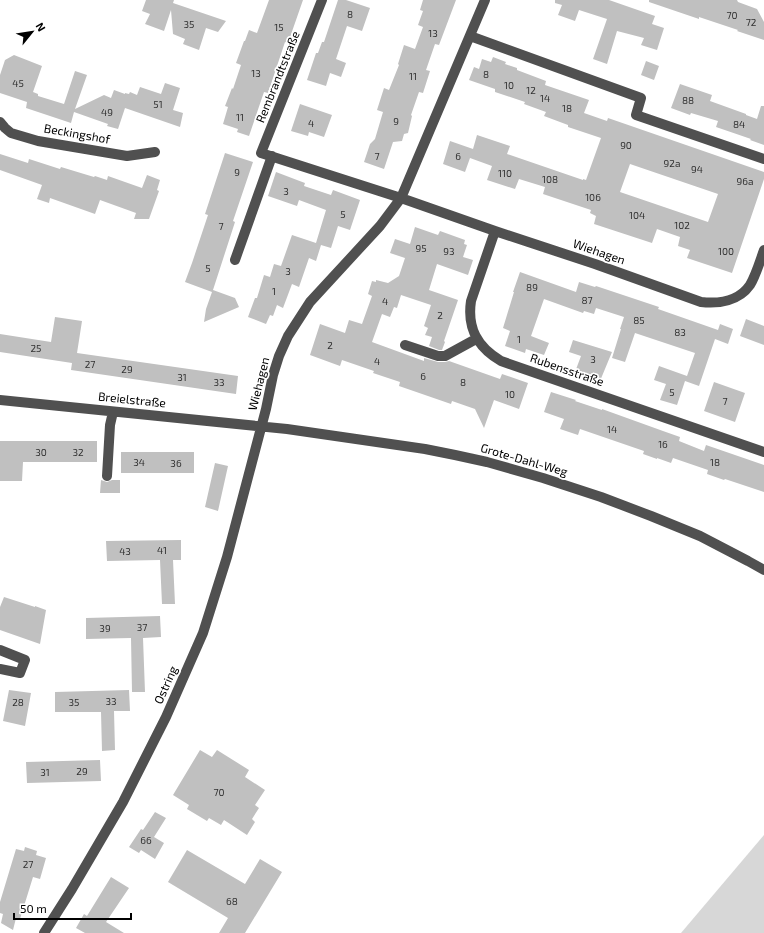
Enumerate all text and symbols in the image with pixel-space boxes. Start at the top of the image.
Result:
house number: 8 [347,8,353,20]
house number: 70 [726,9,738,21]
north arrow [12,12,52,52]
house number: 72 [746,16,757,28]
house number: 35 [184,18,194,30]
text: N [33,20,49,33]
house number: 15 [274,21,284,33]
house number: 13 [428,27,438,39]
street label: Rembrandtstraße [252,29,302,124]
house number: 13 [251,67,261,79]
house number: 8 [483,68,489,80]
house number: 11 [409,70,417,82]
house number: 45 [12,77,24,89]
house number: 10 [504,79,514,91]
house number: 12 [526,84,536,96]
house number: 14 [540,92,550,104]
house number: 88 [682,94,694,106]
house number: 51 [153,98,163,110]
house number: 18 [562,102,572,114]
house number: 49 [101,106,113,118]
house number: 11 [236,111,244,123]
house number: 9 [393,115,399,127]
house number: 4 [308,117,314,129]
house number: 84 [733,118,745,130]
street label: Beckingshof [43,120,112,146]
house number: 90 [620,139,632,151]
house number: 7 [374,150,380,162]
house number: 6 [455,150,461,162]
house number: 92a [664,157,680,169]
house number: 94 [691,163,703,175]
house number: 9 [234,166,240,178]
house number: 110 [498,167,512,179]
house number: 108 [542,173,558,185]
house number: 96a [737,175,753,187]
house number: 3 [283,185,289,197]
house number: 106 [585,191,601,203]
house number: 5 [340,208,346,220]
house number: 104 [629,209,645,221]
house number: 102 [674,219,690,231]
house number: 7 [218,220,224,232]
street label: Wiehagen [571,236,627,267]
house number: 95 [415,242,427,254]
house number: 93 [443,245,455,257]
house number: 100 [718,245,734,257]
house number: 5 [205,262,211,274]
house number: 3 [285,265,291,277]
house number: 89 [526,281,538,293]
house number: 1 [272,285,276,297]
house number: 87 [581,294,593,306]
house number: 4 [382,295,388,307]
house number: 2 [437,309,443,321]
house number: 85 [633,314,645,326]
house number: 83 [674,326,686,338]
house number: 1 [517,333,521,345]
house number: 2 [327,339,333,351]
house number: 25 [31,342,41,354]
street label: Rubensstraße [529,350,606,388]
house number: 3 [590,353,596,365]
house number: 4 [374,355,380,367]
street label: Wiehagen [245,356,271,412]
house number: 27 [85,358,95,370]
house number: 29 [121,363,133,375]
house number: 6 [420,370,426,382]
house number: 31 [177,371,187,383]
house number: 33 [213,376,225,388]
house number: 8 [460,376,466,388]
house number: 5 [669,386,675,398]
street label: Breielstraße [97,388,167,410]
house number: 10 [505,388,515,400]
house number: 7 [722,395,728,407]
house number: 14 [607,423,617,435]
house number: 16 [658,438,668,450]
street label: Grote-Dahl-Weg [479,440,570,478]
house number: 30 [35,446,47,458]
house number: 32 [72,446,84,458]
house number: 34 [133,456,145,468]
house number: 18 [710,456,720,468]
house number: 36 [170,457,182,469]
house number: 41 [157,544,167,556]
house number: 43 [119,545,131,557]
house number: 37 [137,621,147,633]
house number: 39 [99,622,111,634]
street label: Ostring [151,663,180,706]
house number: 33 [105,695,117,707]
house number: 28 [12,696,24,708]
house number: 35 [69,696,79,708]
house number: 29 [76,765,88,777]
house number: 31 [40,766,50,778]
house number: 70 [213,786,225,798]
house number: 66 [140,834,152,846]
house number: 27 [23,858,33,870]
scale bar [14,895,131,921]
house number: 68 [226,895,238,907]
text: 50 m [20,901,47,915]

